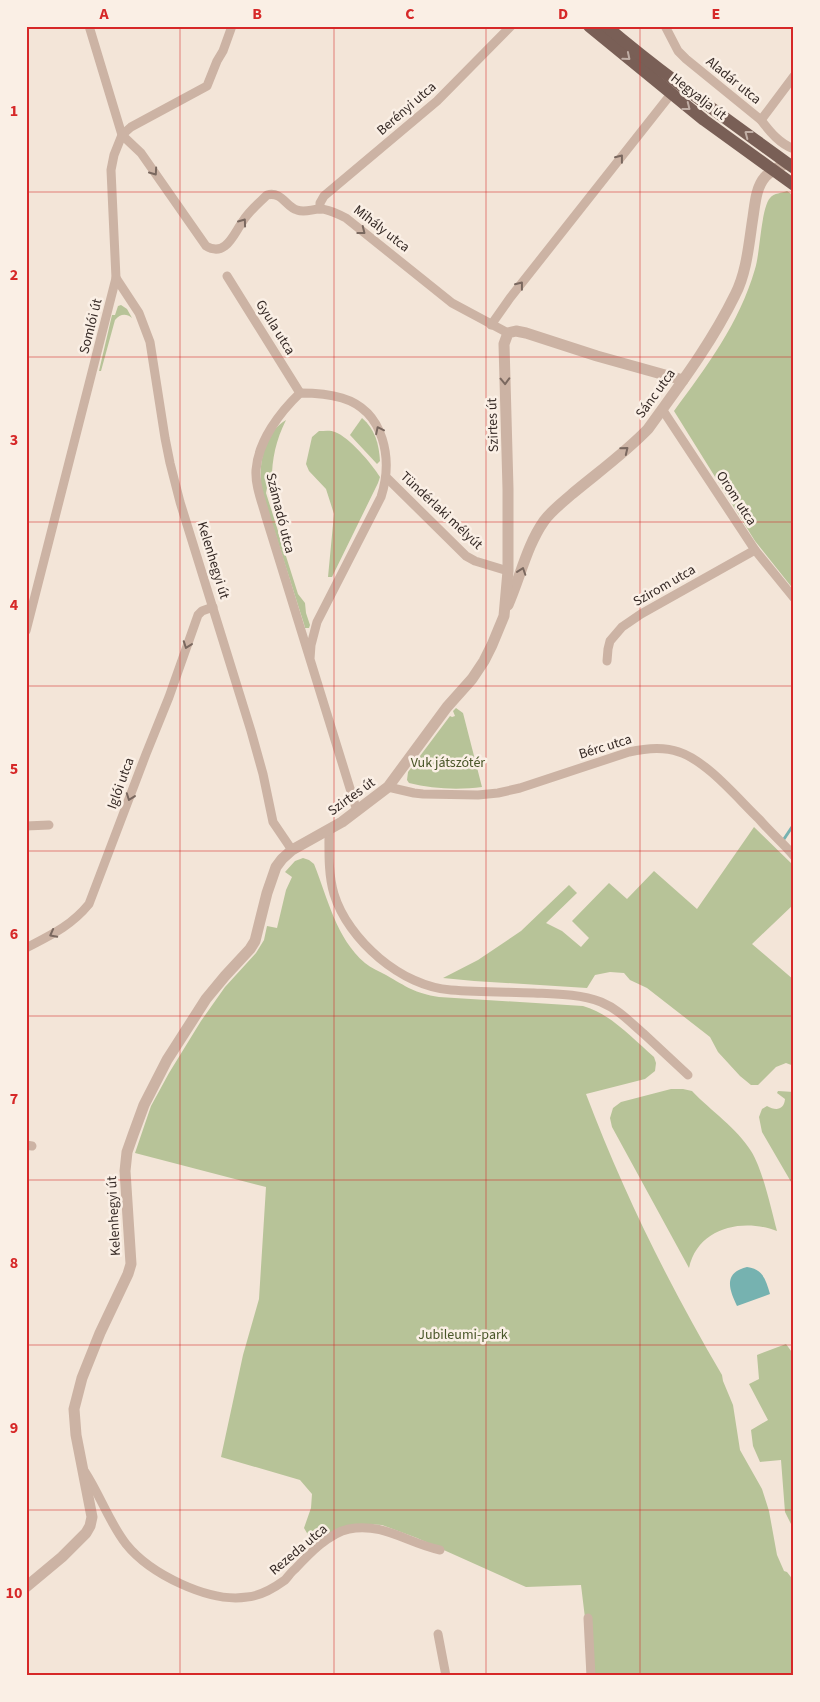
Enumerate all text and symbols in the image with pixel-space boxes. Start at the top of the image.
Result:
text: A [98,3,109,25]
text: B [252,3,262,25]
text: C [405,3,415,25]
text: D [558,3,568,25]
text: E [712,3,720,25]
one-way arrow [621,52,630,61]
street label: Aladár utca [701,52,765,109]
street label: Hegyalja út [666,69,731,125]
street label: Berényi utca [373,77,441,140]
text: 1 [10,100,18,122]
one-way arrow [681,101,690,109]
one-way arrow [744,131,754,140]
one-way arrow [615,155,623,164]
one-way arrow [148,166,157,176]
street label: Mihály utca [349,200,414,257]
one-way arrow [237,218,246,228]
one-way arrow [356,226,365,234]
text: 2 [10,264,18,286]
one-way arrow [514,282,523,291]
street label: Somlói út [74,296,108,356]
street label: Gyula utca [250,296,300,359]
street label: Sánc utca [631,365,681,422]
one-way arrow [500,378,511,386]
street label: Szirtes út [482,397,504,452]
one-way arrow [374,426,385,435]
text: 3 [10,429,18,451]
one-way arrow [619,448,628,456]
street label: Tündérlaki mélyút [396,467,487,555]
street label: Orom utca [711,467,761,530]
street label: Számadó utca [260,471,300,556]
street label: Kelenhegyi út [192,519,234,602]
street label: Szirom utca [630,560,699,612]
one-way arrow [516,567,526,576]
text: 4 [10,594,19,616]
one-way arrow [183,640,193,649]
street label: Bérc utca [576,729,634,764]
park label: Vuk játszótér [411,753,485,773]
street label: Iglói utca [102,755,140,812]
text: 5 [10,758,18,780]
street label: Szirtes út [324,773,380,821]
one-way arrow [126,792,136,801]
text: 6 [10,923,18,945]
one-way arrow [49,928,58,938]
text: 7 [10,1088,18,1110]
street label: Kelenhegyi út [102,1175,126,1256]
text: 8 [10,1252,18,1274]
park label: Jubileumi-park [418,1325,508,1345]
text: 9 [10,1417,18,1439]
street label: Rezeda utca [265,1519,332,1580]
text: 10 [6,1582,22,1604]

